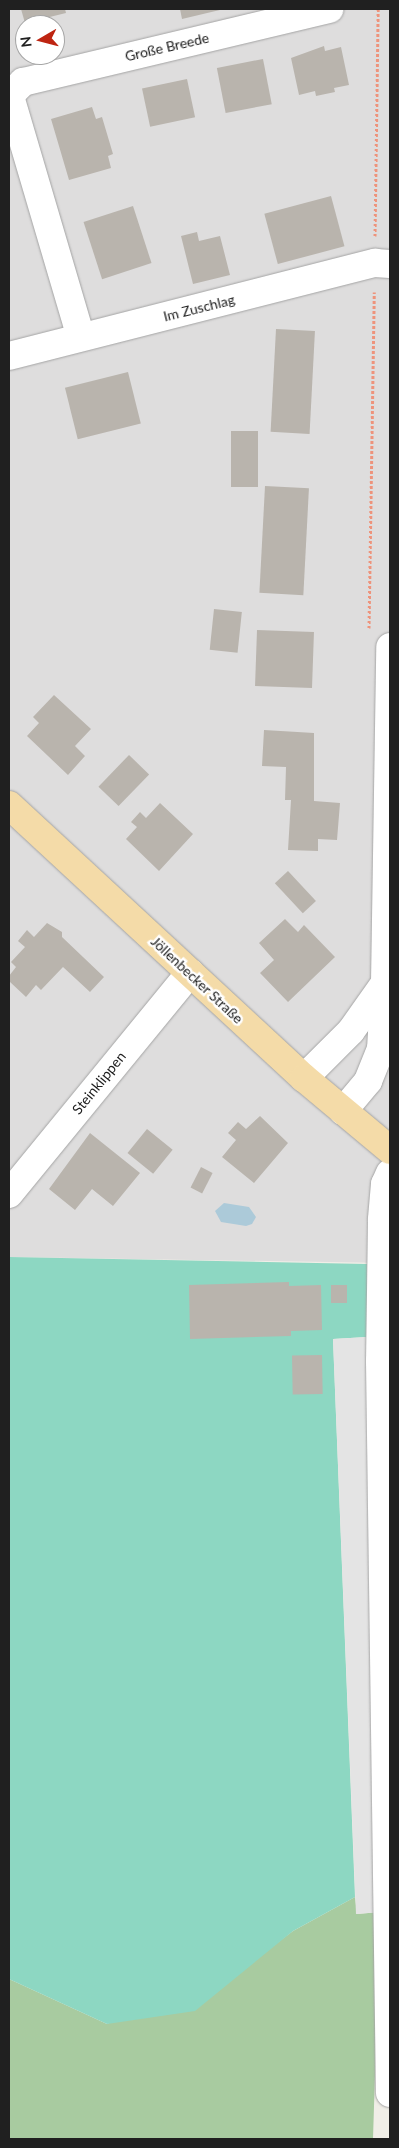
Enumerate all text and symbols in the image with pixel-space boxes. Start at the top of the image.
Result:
north arrow [15,15,65,65]
street label: Große Breede [123,29,211,65]
text: N [16,35,35,49]
street label: Im Zuschlag [162,291,236,325]
street label: Jöllenbecker Straße [147,933,247,1027]
street label: Steinklippen [69,1048,129,1118]

